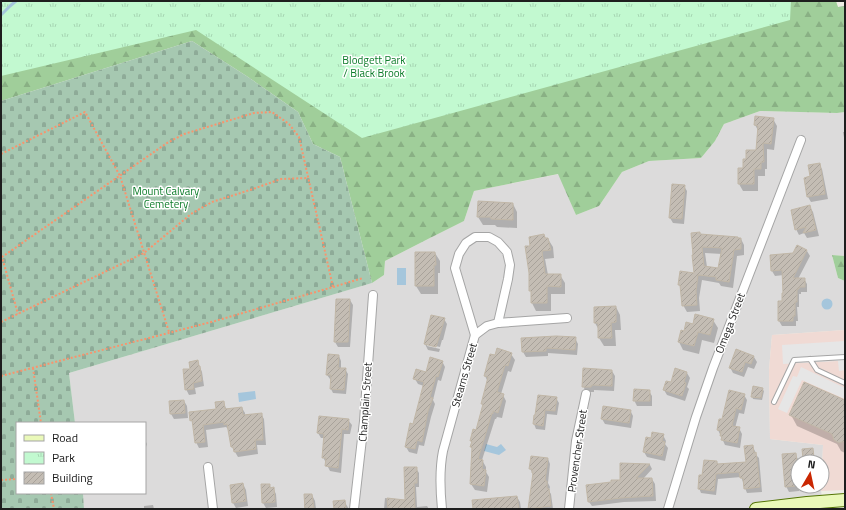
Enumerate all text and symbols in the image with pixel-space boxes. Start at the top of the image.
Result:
park label: Blodgett Park / Black Brook [342,52,406,81]
park label: Mount Calvary Cemetery [133,183,200,212]
street label: Omega Street [711,290,749,356]
street label: Stearns Street [447,341,481,409]
street label: Champlain Street [354,362,376,442]
street label: Provencher Street [563,408,591,493]
legend [16,422,146,494]
text: Road [52,428,78,447]
text: Park [52,448,75,467]
north arrow [790,454,830,494]
text: N [807,456,817,473]
text: Building [52,468,93,487]

